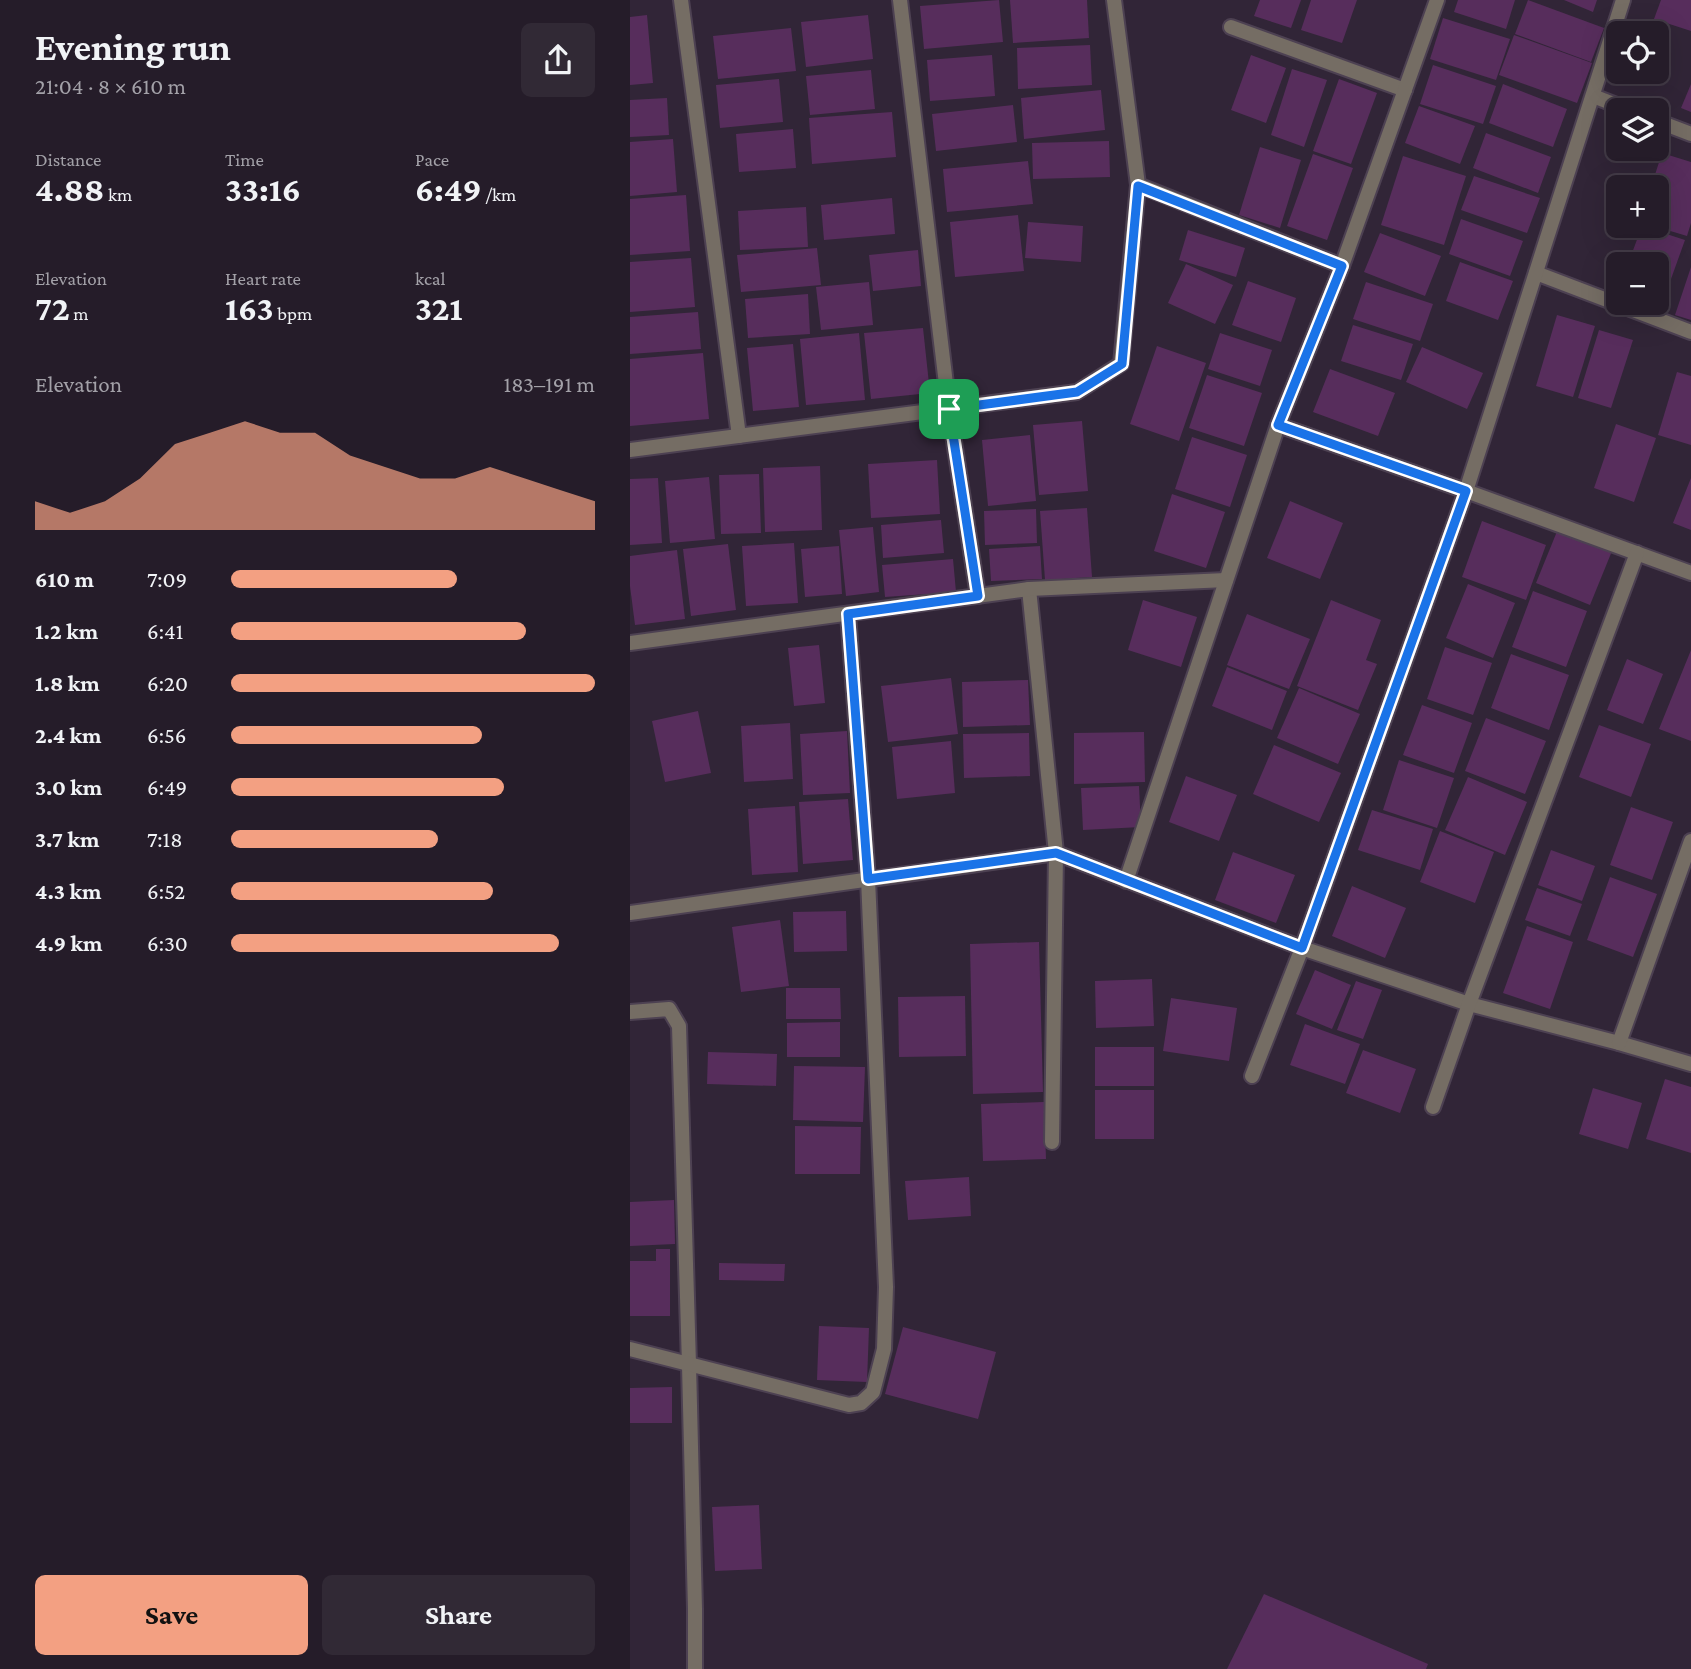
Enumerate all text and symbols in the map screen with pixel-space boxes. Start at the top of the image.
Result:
map controls [1606,21,1669,315]
button: locate [1606,21,1669,84]
button: share [521,23,595,97]
text: Evening run [35,26,231,68]
text: 21:04 · 8 × 610 m [35,73,186,99]
button: layers [1606,98,1669,161]
text: Distance [35,149,101,170]
text: Time [225,149,264,170]
text: Pace [415,149,449,170]
text: 4.88 [35,170,104,209]
text: 33:16 [225,170,301,209]
text: 6:49 [415,170,482,209]
button: + [1606,175,1669,238]
text: km [104,184,132,205]
text: /km [482,184,516,205]
button: − [1606,252,1669,315]
text: Elevation [35,268,107,289]
text: Heart rate [225,268,301,289]
text: kcal [415,268,446,289]
text: 72 [35,289,70,328]
text: 163 [225,289,274,328]
text: 321 [415,289,463,328]
text: m [70,303,89,324]
text: bpm [274,303,312,324]
text: Elevation [35,371,122,397]
text: 183–191 m [504,371,595,397]
pin [919,379,979,439]
icon: arrive [930,390,968,428]
text: 610 m [35,566,94,592]
text: 7:09 [147,566,187,592]
text: 1.2 km [35,618,98,644]
text: 6:41 [147,618,183,644]
text: 1.8 km [35,670,100,696]
text: 6:20 [147,670,188,696]
text: 2.4 km [35,722,102,748]
text: 6:56 [147,722,186,748]
text: 3.0 km [35,774,102,800]
text: 6:49 [147,774,187,800]
text: 3.7 km [35,826,99,852]
text: 7:18 [147,826,183,852]
text: 4.3 km [35,878,101,904]
text: 6:52 [147,878,185,904]
text: 4.9 km [35,930,103,956]
text: 6:30 [147,930,188,956]
button: Save [35,1575,308,1655]
button: Share [322,1575,595,1655]

